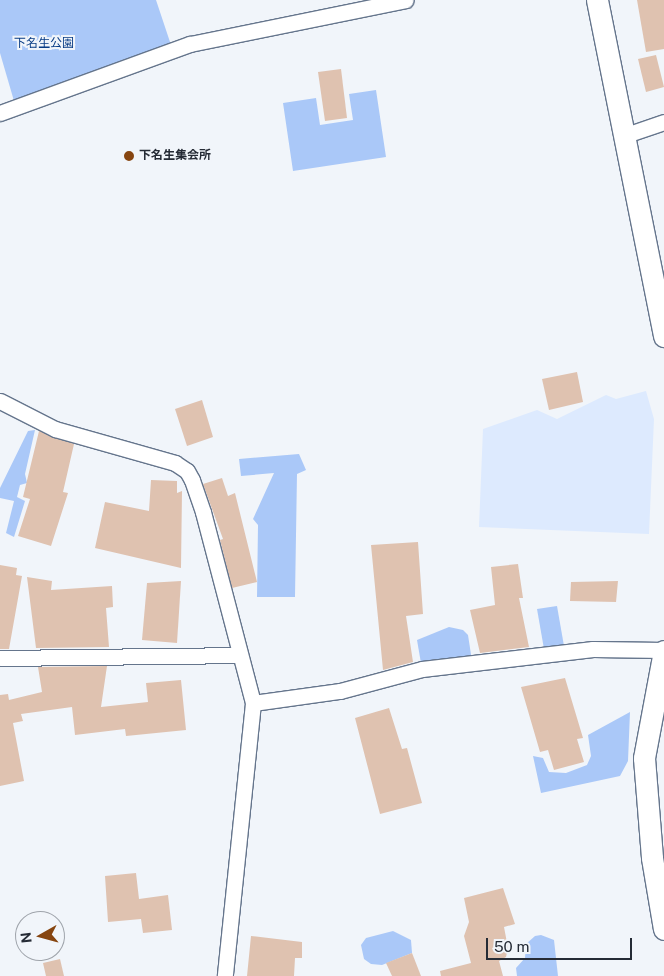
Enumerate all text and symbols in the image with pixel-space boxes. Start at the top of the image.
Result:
park label: 下名生公園 [14,37,74,51]
place label: 下名生集会所 [139,149,211,163]
marker: 下名生集会所 [123,150,135,162]
north arrow [15,911,65,961]
scale bar [489,928,635,960]
text: N [17,931,35,944]
text: 50 m [494,938,529,955]

